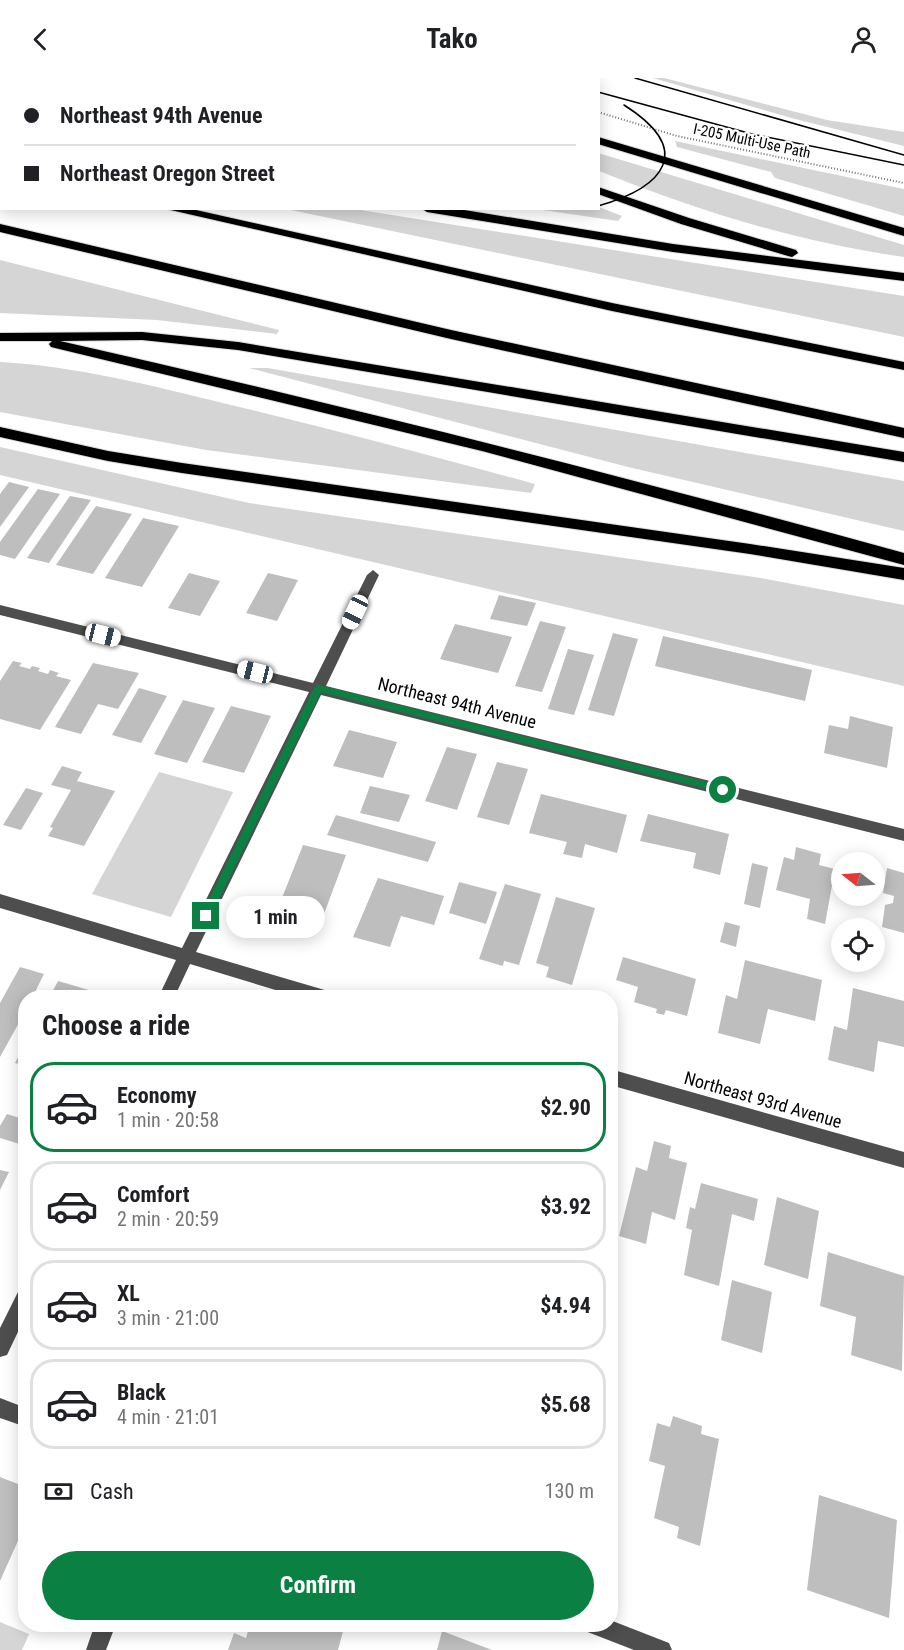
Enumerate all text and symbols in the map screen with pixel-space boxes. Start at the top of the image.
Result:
icon: back [24,23,57,56]
text: Tako [426,23,478,55]
icon: person [847,23,880,56]
text: Northeast 94th Avenue [60,103,262,128]
street label: I-205 Multi-Use Path [692,120,812,162]
text: Northeast Oregon Street [60,161,275,186]
car [339,592,371,632]
car [83,622,123,648]
car [235,659,275,685]
street label: Northeast 94th Avenue [376,673,539,732]
route start [709,776,736,803]
north arrow [831,852,885,906]
map controls [831,852,885,972]
callout: 1 min [227,895,326,937]
route end [192,902,219,929]
text: 1 min [253,905,298,929]
button: locate [831,918,885,972]
text: Choose a ride [42,1010,190,1042]
street label: Northeast 93rd Avenue [682,1067,844,1132]
icon: car [45,1080,99,1134]
text: Economy [117,1083,197,1108]
text: $2.90 [540,1095,591,1120]
text: 1 min · 20:58 [117,1108,219,1132]
icon: car [45,1179,99,1233]
text: Comfort [117,1182,190,1207]
text: $3.92 [540,1194,591,1219]
text: 2 min · 20:59 [117,1207,219,1231]
icon: car [45,1278,99,1332]
text: XL [117,1281,140,1306]
text: $4.94 [540,1293,591,1318]
text: 3 min · 21:00 [117,1306,219,1330]
icon: car [45,1377,99,1431]
text: Black [117,1380,166,1405]
text: $5.68 [540,1392,591,1417]
text: 4 min · 21:01 [117,1405,219,1429]
icon: cash [42,1475,75,1508]
text: Cash [90,1479,134,1504]
text: 130 m [545,1479,594,1503]
button: Confirm [42,1551,594,1620]

